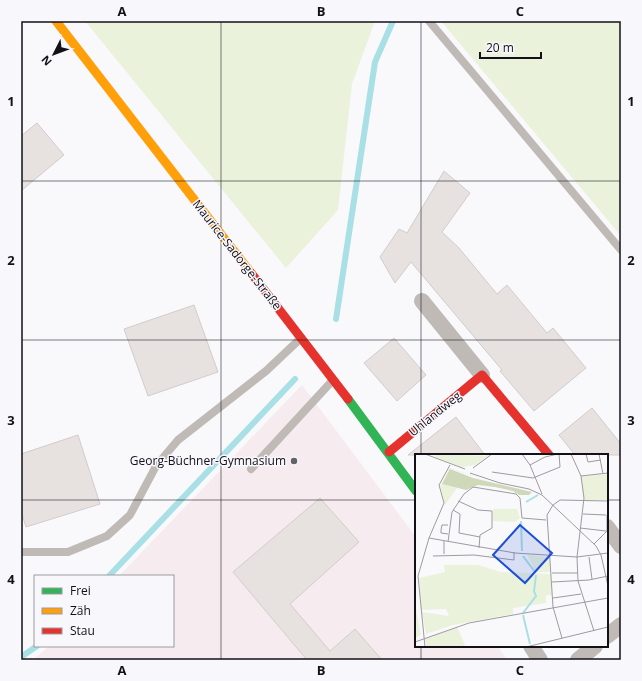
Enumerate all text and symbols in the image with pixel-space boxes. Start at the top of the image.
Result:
text: A [118,2,127,20]
text: B [317,2,326,20]
text: C [516,2,524,20]
north arrow [34,34,74,74]
scale bar [480,34,541,60]
text: 20 m [486,39,514,56]
text: N [38,53,55,69]
text: 1 [7,92,15,110]
text: 1 [627,92,635,110]
street label: Maurice-Sadorge-Straße [189,196,286,314]
text: 2 [7,251,15,269]
text: 2 [627,251,635,269]
street label: Uhlandweg [405,387,465,440]
text: 3 [7,411,15,429]
text: 3 [627,411,635,429]
place label: Georg-Büchner-Gymnasium [130,452,286,469]
inset map [415,454,608,647]
marker: Georg-Büchner-Gymnasium [289,456,299,466]
text: 4 [7,570,15,588]
text: 4 [627,570,635,588]
legend [34,575,174,647]
text: Frei [70,582,91,599]
text: Zäh [70,602,91,619]
text: Stau [70,622,95,639]
text: A [118,661,127,679]
text: B [317,661,326,679]
text: C [516,661,524,679]

